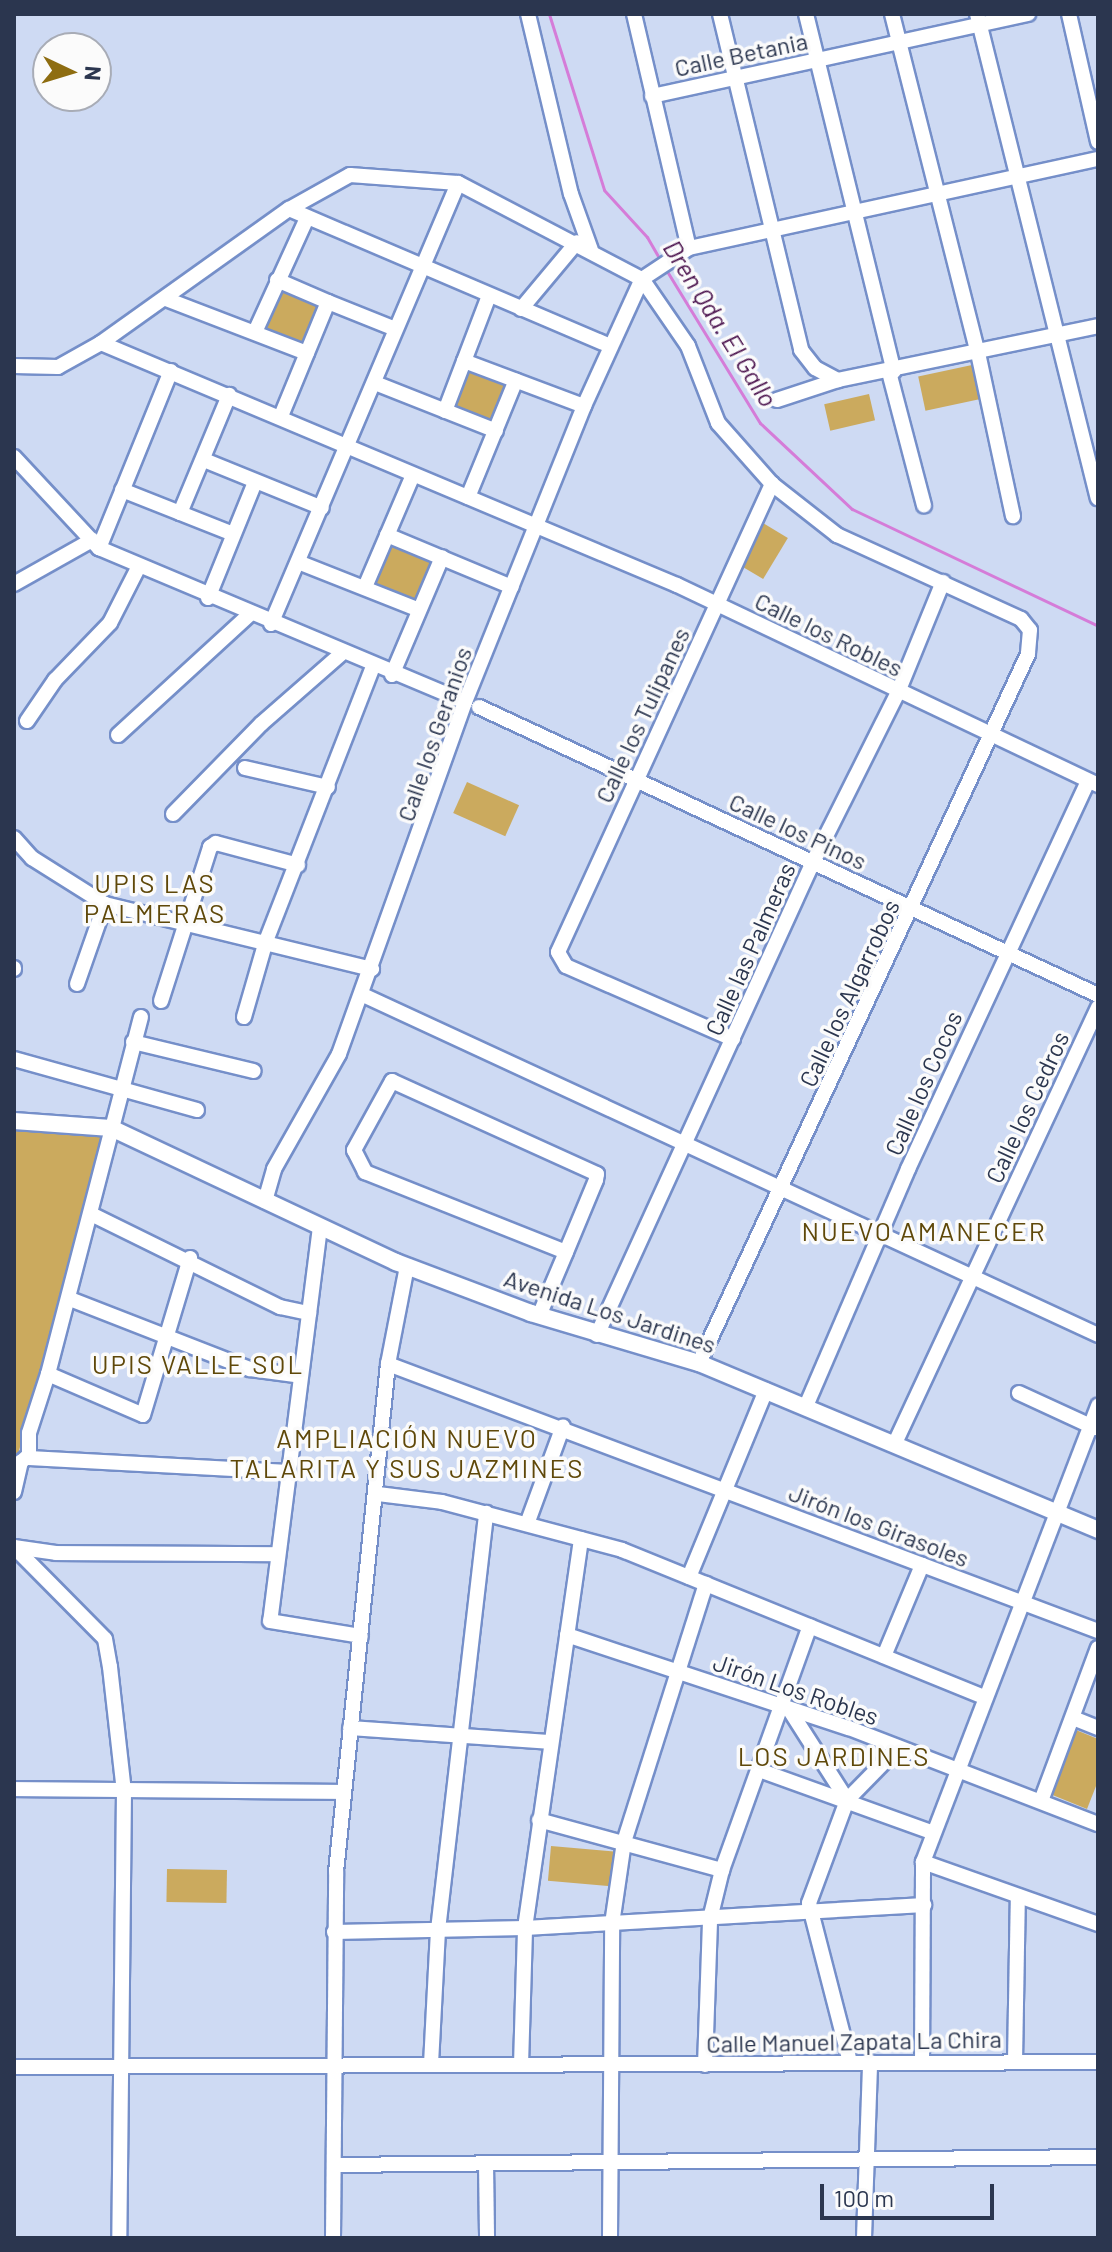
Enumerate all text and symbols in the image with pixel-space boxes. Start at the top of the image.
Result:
street label: Calle Betania [672,26,810,82]
north arrow [32,32,112,112]
text: N [80,65,107,82]
water label: Dren Qda. El Gallo [657,234,785,412]
street label: Calle los Robles [750,586,908,682]
street label: Calle los Tulipanes [589,623,695,807]
street label: Calle los Geranios [391,643,477,825]
street label: Calle los Pinos [725,787,871,875]
street label: Calle las Palmeras [699,858,801,1040]
district label: UPIS LAS PALMERAS [84,867,226,928]
street label: Calle los Algarrobos [793,895,905,1091]
street label: Calle los Cocos [878,1006,968,1160]
street label: Calle los Cedros [979,1027,1075,1187]
district label: NUEVO AMANECER [801,1215,1047,1247]
street label: Avenida Los Jardines [501,1263,719,1359]
district label: UPIS VALLE SOL [92,1348,304,1380]
district label: AMPLIACIÓN NUEVO TALARITA Y SUS JAZMINES [230,1422,584,1484]
street label: Jirón los Girasoles [785,1477,973,1573]
street label: Jirón Los Robles [710,1647,882,1731]
district label: LOS JARDINES [738,1740,930,1772]
street label: Calle Manuel Zapata La Chira [706,2024,1002,2058]
scale bar [824,2168,998,2218]
text: 100 m [834,2183,894,2212]

